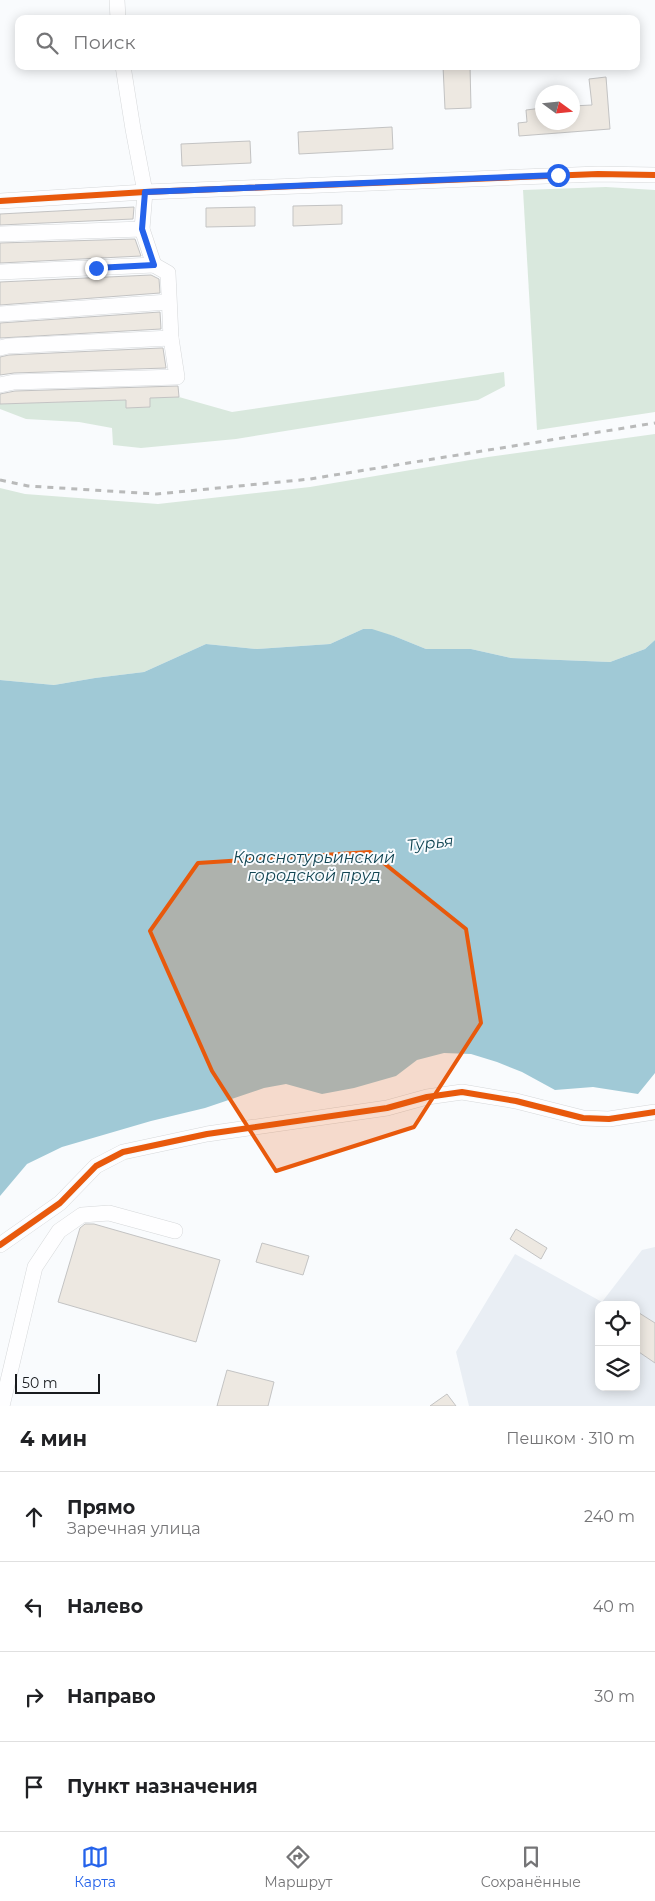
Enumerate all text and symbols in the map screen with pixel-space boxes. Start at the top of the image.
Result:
search box [15,15,640,70]
icon: search [33,29,61,57]
text: Поиск [73,31,136,54]
north arrow [535,85,580,130]
route start [547,164,570,187]
route end [85,257,108,280]
water label: Турья [406,831,454,855]
water label: Краснотурьинский городской пруд [233,848,395,885]
map controls [595,1301,640,1391]
button: locate [595,1301,640,1346]
button: layers [595,1346,640,1391]
scale bar [15,1371,100,1394]
text: 50 m [22,1374,58,1392]
text: 4 мин [20,1426,87,1451]
text: Пешком · 310 m [506,1429,635,1448]
text: Прямо [67,1496,135,1519]
icon: ahead [20,1503,48,1531]
text: 240 m [584,1507,635,1526]
text: Заречная улица [67,1519,201,1538]
icon: left [20,1593,48,1621]
text: Налево [67,1595,143,1618]
text: 40 m [593,1597,635,1616]
icon: right [20,1683,48,1711]
text: Направо [67,1685,156,1708]
text: 30 m [594,1687,635,1706]
icon: arrive [20,1773,48,1801]
text: Пункт назначения [67,1775,258,1798]
tab: Карта [74,1843,116,1891]
tab: Маршрут [264,1843,332,1891]
tab: Сохранённые [481,1843,581,1891]

